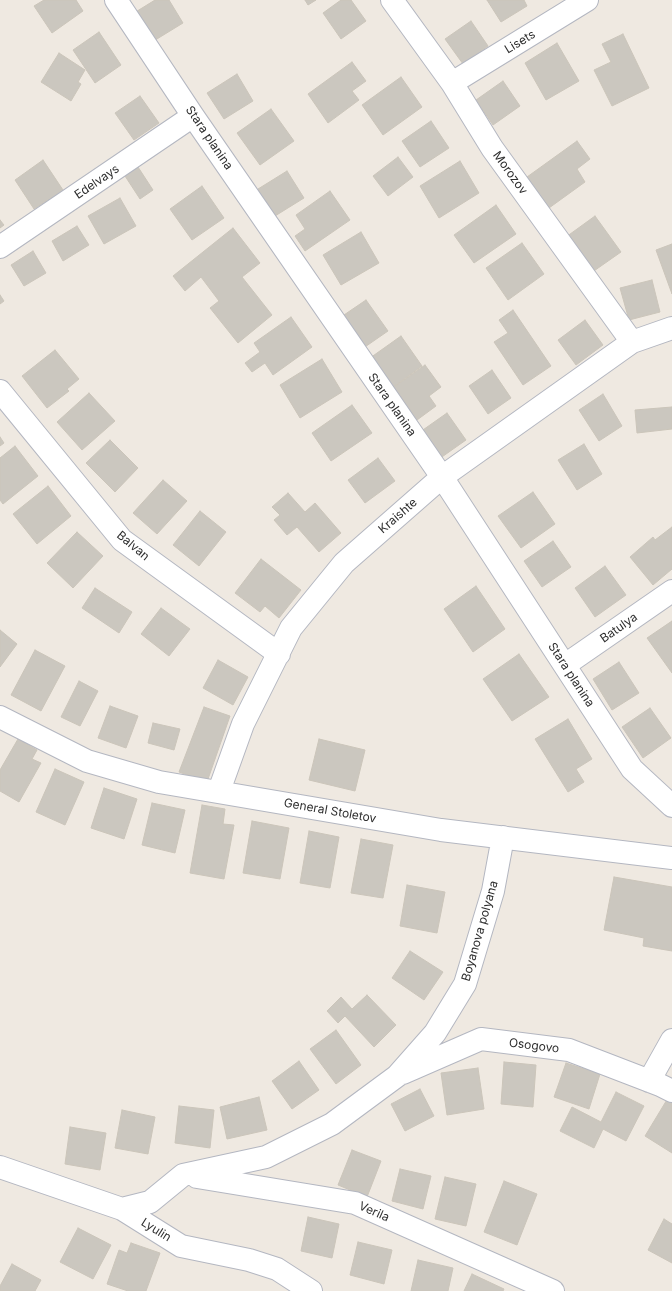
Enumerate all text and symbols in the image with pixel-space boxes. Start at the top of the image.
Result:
street label: Lisets [502,27,538,57]
street label: Stara planina [182,103,236,173]
street label: Morozov [490,149,530,197]
street label: Edelvays [72,162,122,202]
street label: Stara planina [365,371,419,439]
street label: Kraishte [376,495,420,537]
street label: Balvan [114,528,152,564]
street label: Batulya [598,610,640,646]
street label: Stara planina [545,640,597,710]
street label: General Stoletov [283,796,377,826]
street label: Boyanova polyana [459,879,501,983]
street label: Osogovo [508,1036,560,1056]
street label: Verila [356,1199,392,1225]
street label: Lyulin [138,1215,174,1245]

